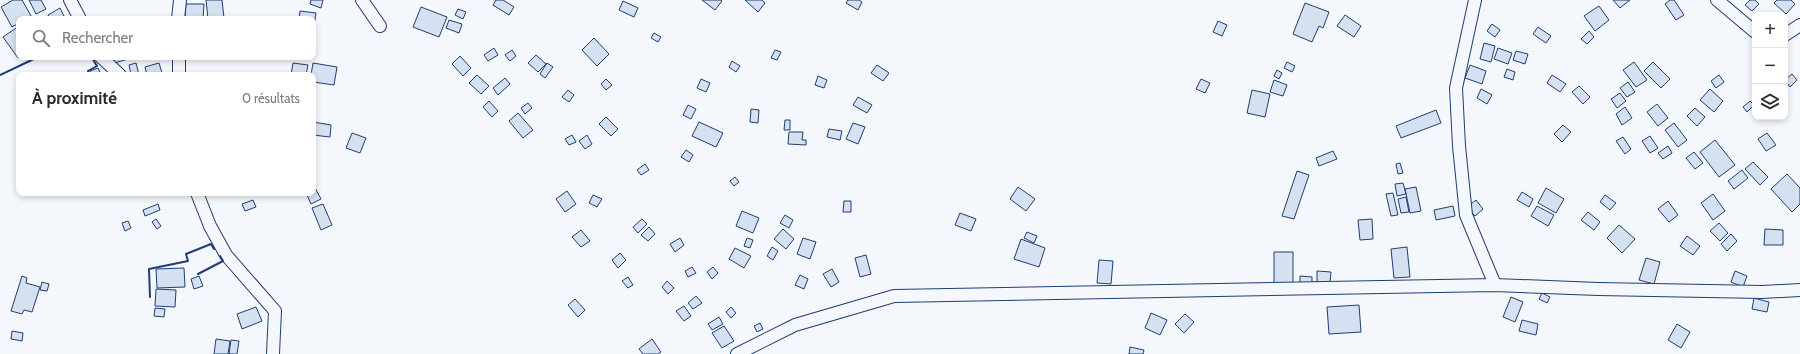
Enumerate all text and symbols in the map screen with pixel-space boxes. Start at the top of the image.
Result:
map controls [1752,12,1788,120]
button: + [1752,12,1788,48]
search box [16,16,316,60]
icon: search [30,27,52,49]
text: Rechercher [62,29,133,47]
button: − [1752,48,1788,84]
button: layers [1752,84,1788,120]
text: À proximité [32,88,117,108]
text: 0 résultats [242,90,300,106]

